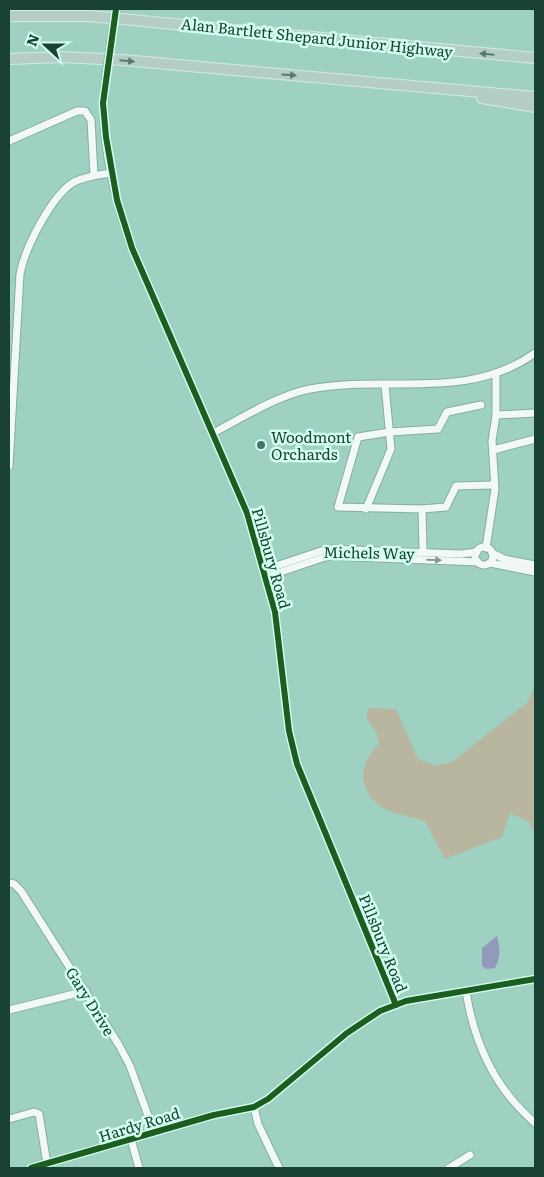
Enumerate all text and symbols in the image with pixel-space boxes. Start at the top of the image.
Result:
street label: Alan Bartlett Shepard Junior Highway [180,11,454,63]
north arrow [20,20,70,70]
text: N [20,31,43,49]
one-way arrow [478,50,494,58]
one-way arrow [120,57,136,65]
one-way arrow [281,71,297,79]
place label: Woodmont Orchards [271,425,351,465]
marker: Woodmont Orchards [255,439,267,451]
street label: Pillsbury Road [247,505,297,611]
street label: Michels Way [323,540,415,564]
one-way arrow [426,557,442,565]
street label: Pillsbury Road [354,890,414,996]
street label: Gary Drive [61,962,121,1040]
street label: Hardy Road [95,1101,183,1147]

